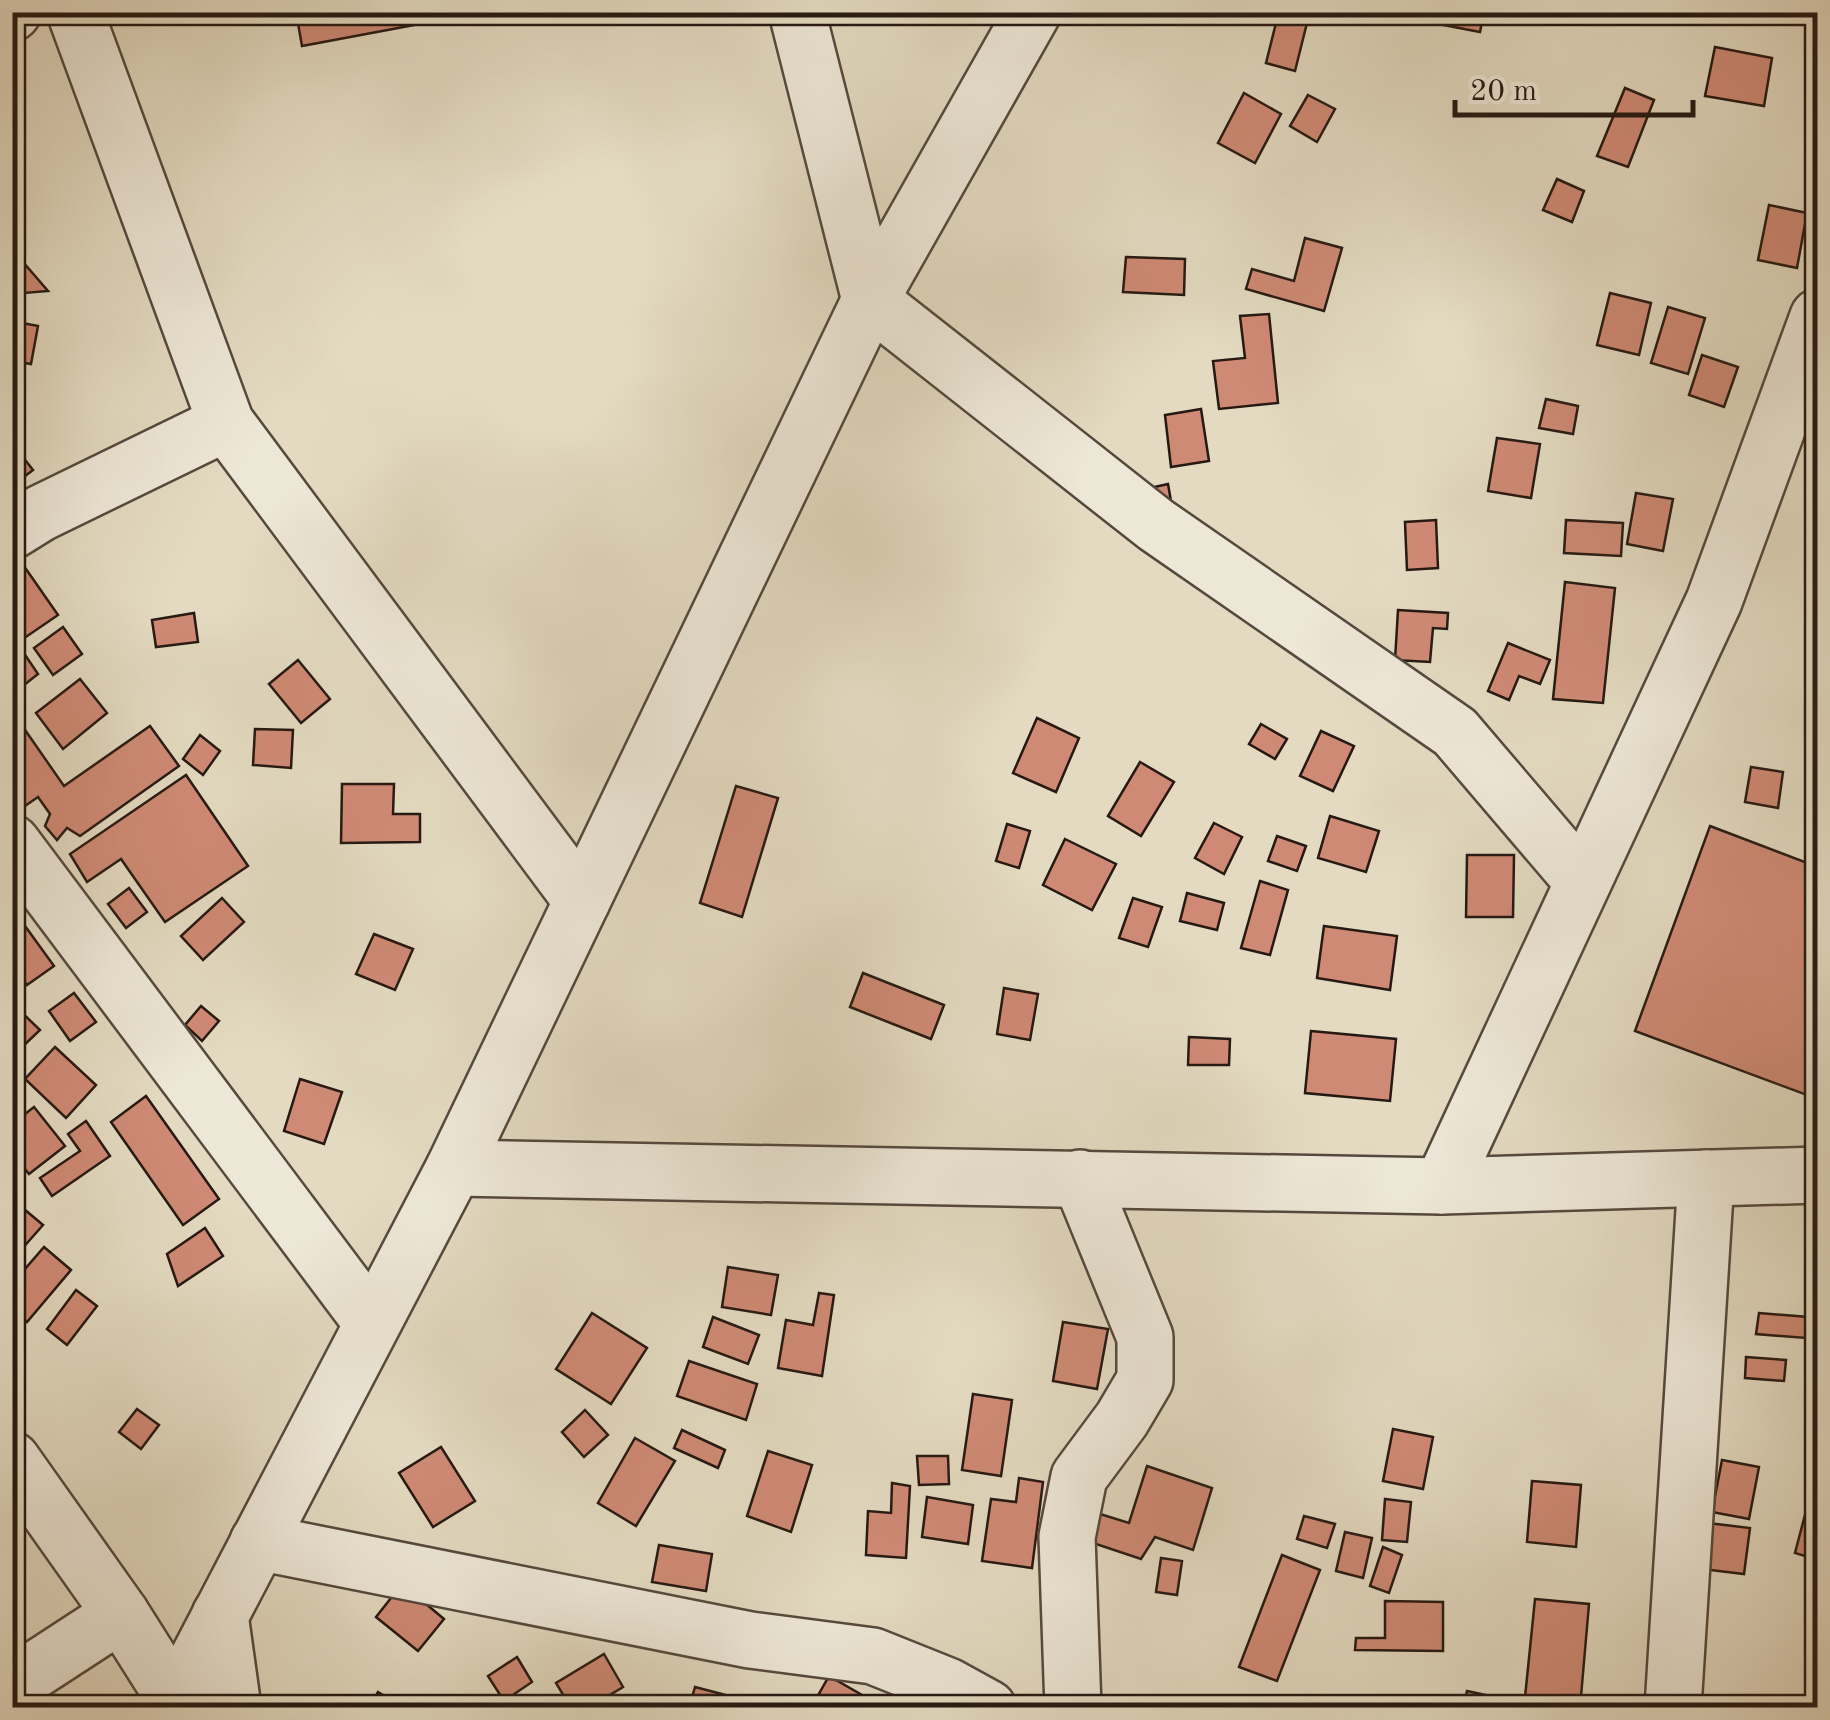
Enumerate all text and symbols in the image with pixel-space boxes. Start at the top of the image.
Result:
scale bar [1455,55,1692,117]
text: 20 m [1470,77,1537,107]

